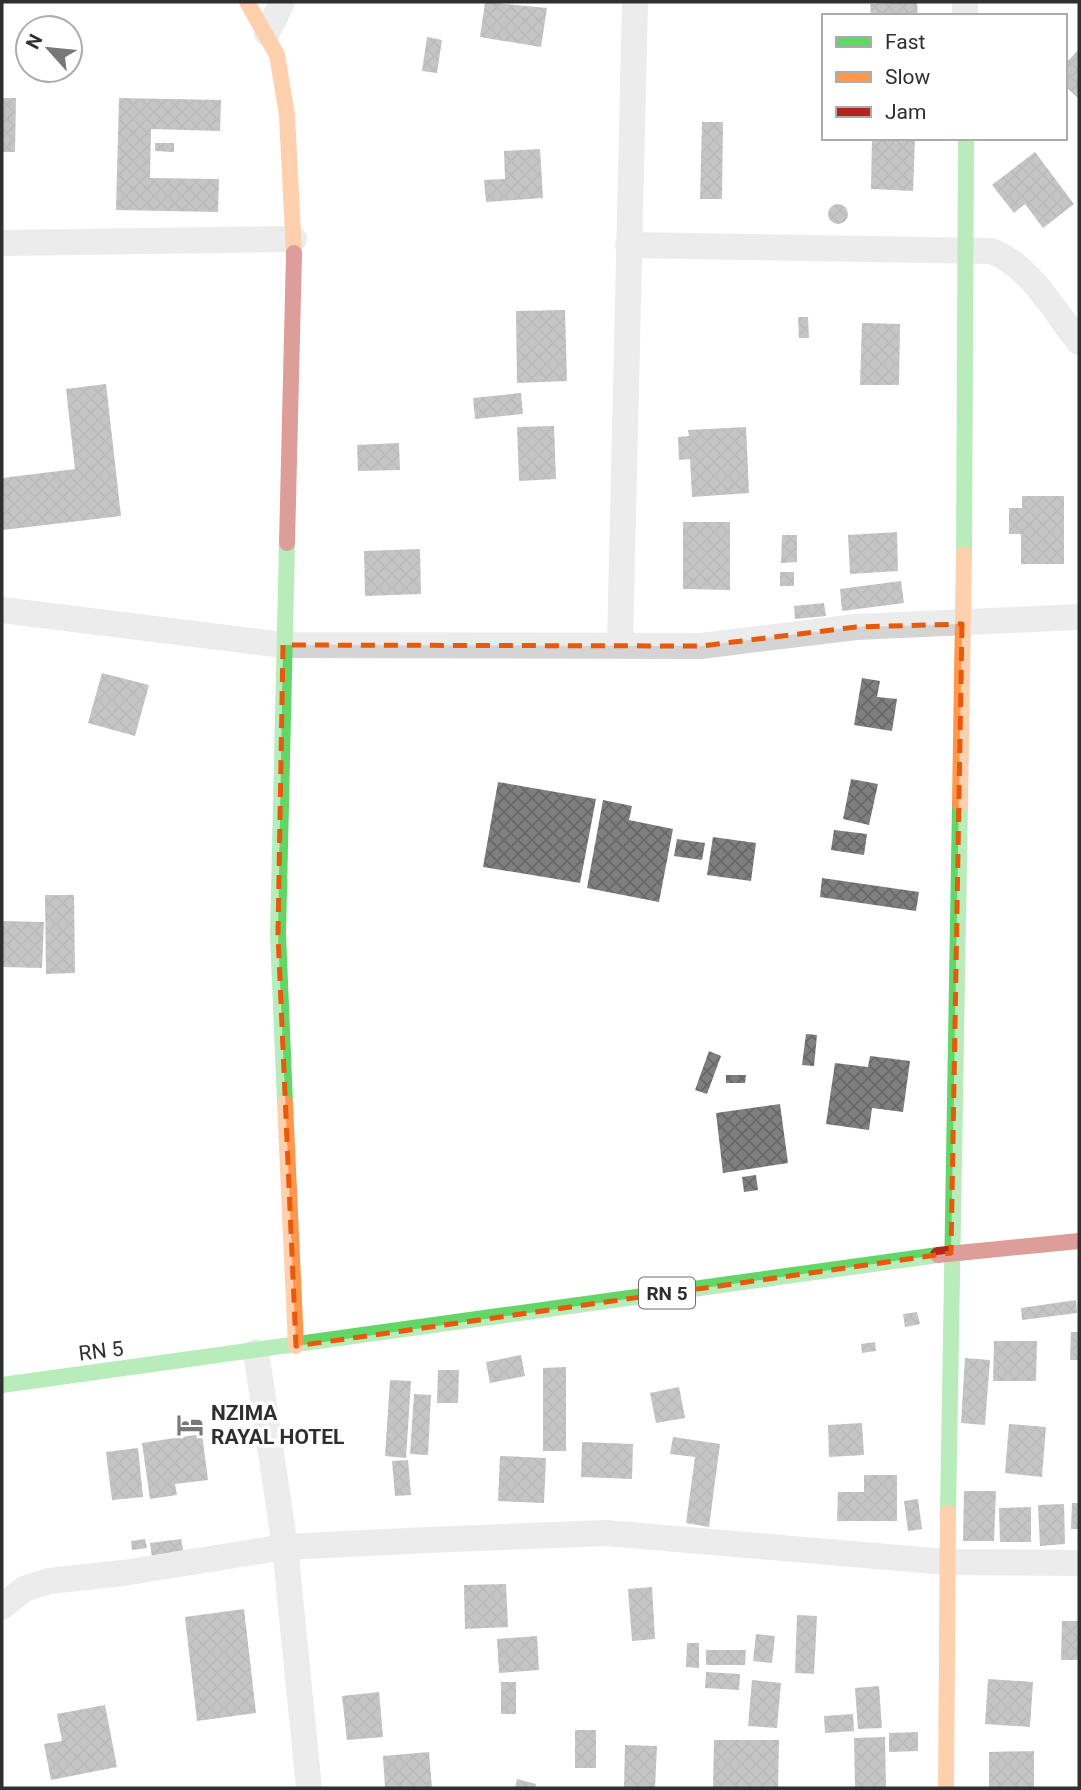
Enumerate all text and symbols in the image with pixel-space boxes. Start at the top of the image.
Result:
north arrow [14,14,84,84]
legend [822,14,1067,140]
text: N [21,30,48,53]
text: Fast [885,30,926,54]
text: Slow [885,65,931,89]
text: Jam [885,100,926,124]
road number: RN 5 [639,1278,695,1308]
street label: RN 5 [77,1336,125,1366]
place label: NZIMA RAYAL HOTEL [211,1401,344,1449]
hotel icon: NZIMA RAYAL HOTEL [175,1410,205,1440]

